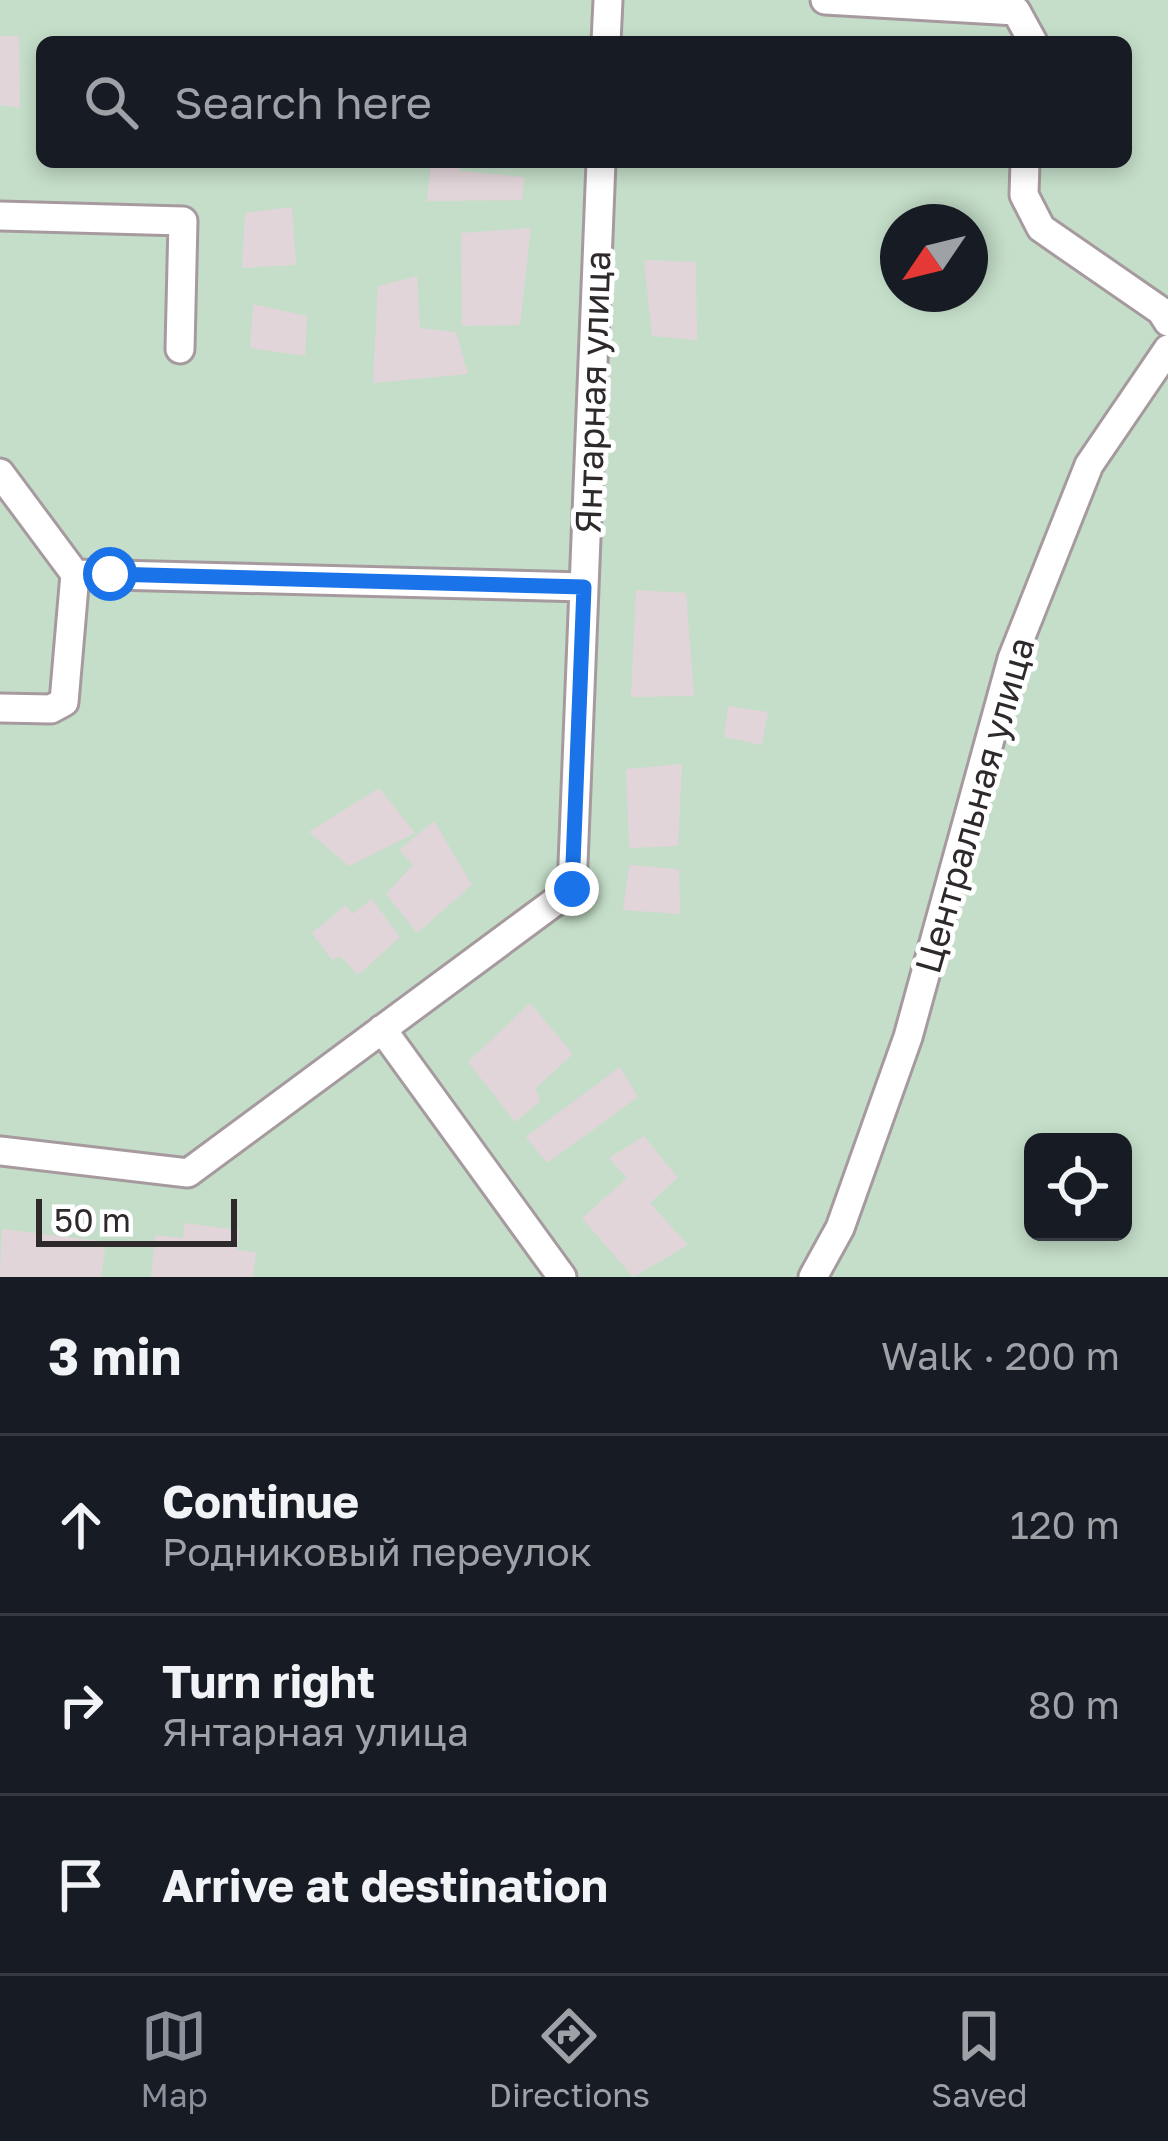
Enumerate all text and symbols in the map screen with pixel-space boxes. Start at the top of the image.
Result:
search box [36,36,1132,168]
icon: search [78,69,144,135]
text: Search here [174,75,432,129]
north arrow [880,204,988,312]
street label: Янтарная улица [566,250,618,534]
route start [83,547,137,601]
street label: Центральная улица [905,632,1043,978]
route end [545,862,599,916]
map controls [1024,1133,1132,1241]
button: locate [1024,1133,1132,1241]
scale bar [36,1193,237,1246]
text: 50 m [54,1200,131,1239]
text: 3 min [48,1325,181,1386]
text: Walk · 200 m [881,1332,1120,1379]
text: Continue [162,1474,359,1528]
icon: ahead [48,1492,114,1558]
text: 120 m [1010,1501,1120,1548]
text: Родниковый переулок [162,1528,592,1575]
text: Turn right [162,1654,375,1708]
icon: right [48,1672,114,1738]
text: 80 m [1028,1681,1120,1728]
text: Янтарная улица [162,1708,469,1755]
icon: arrive [48,1852,114,1918]
text: Arrive at destination [162,1858,608,1912]
tab: Map [141,2003,208,2114]
tab: Directions [489,2003,650,2114]
tab: Saved [931,2003,1027,2114]

